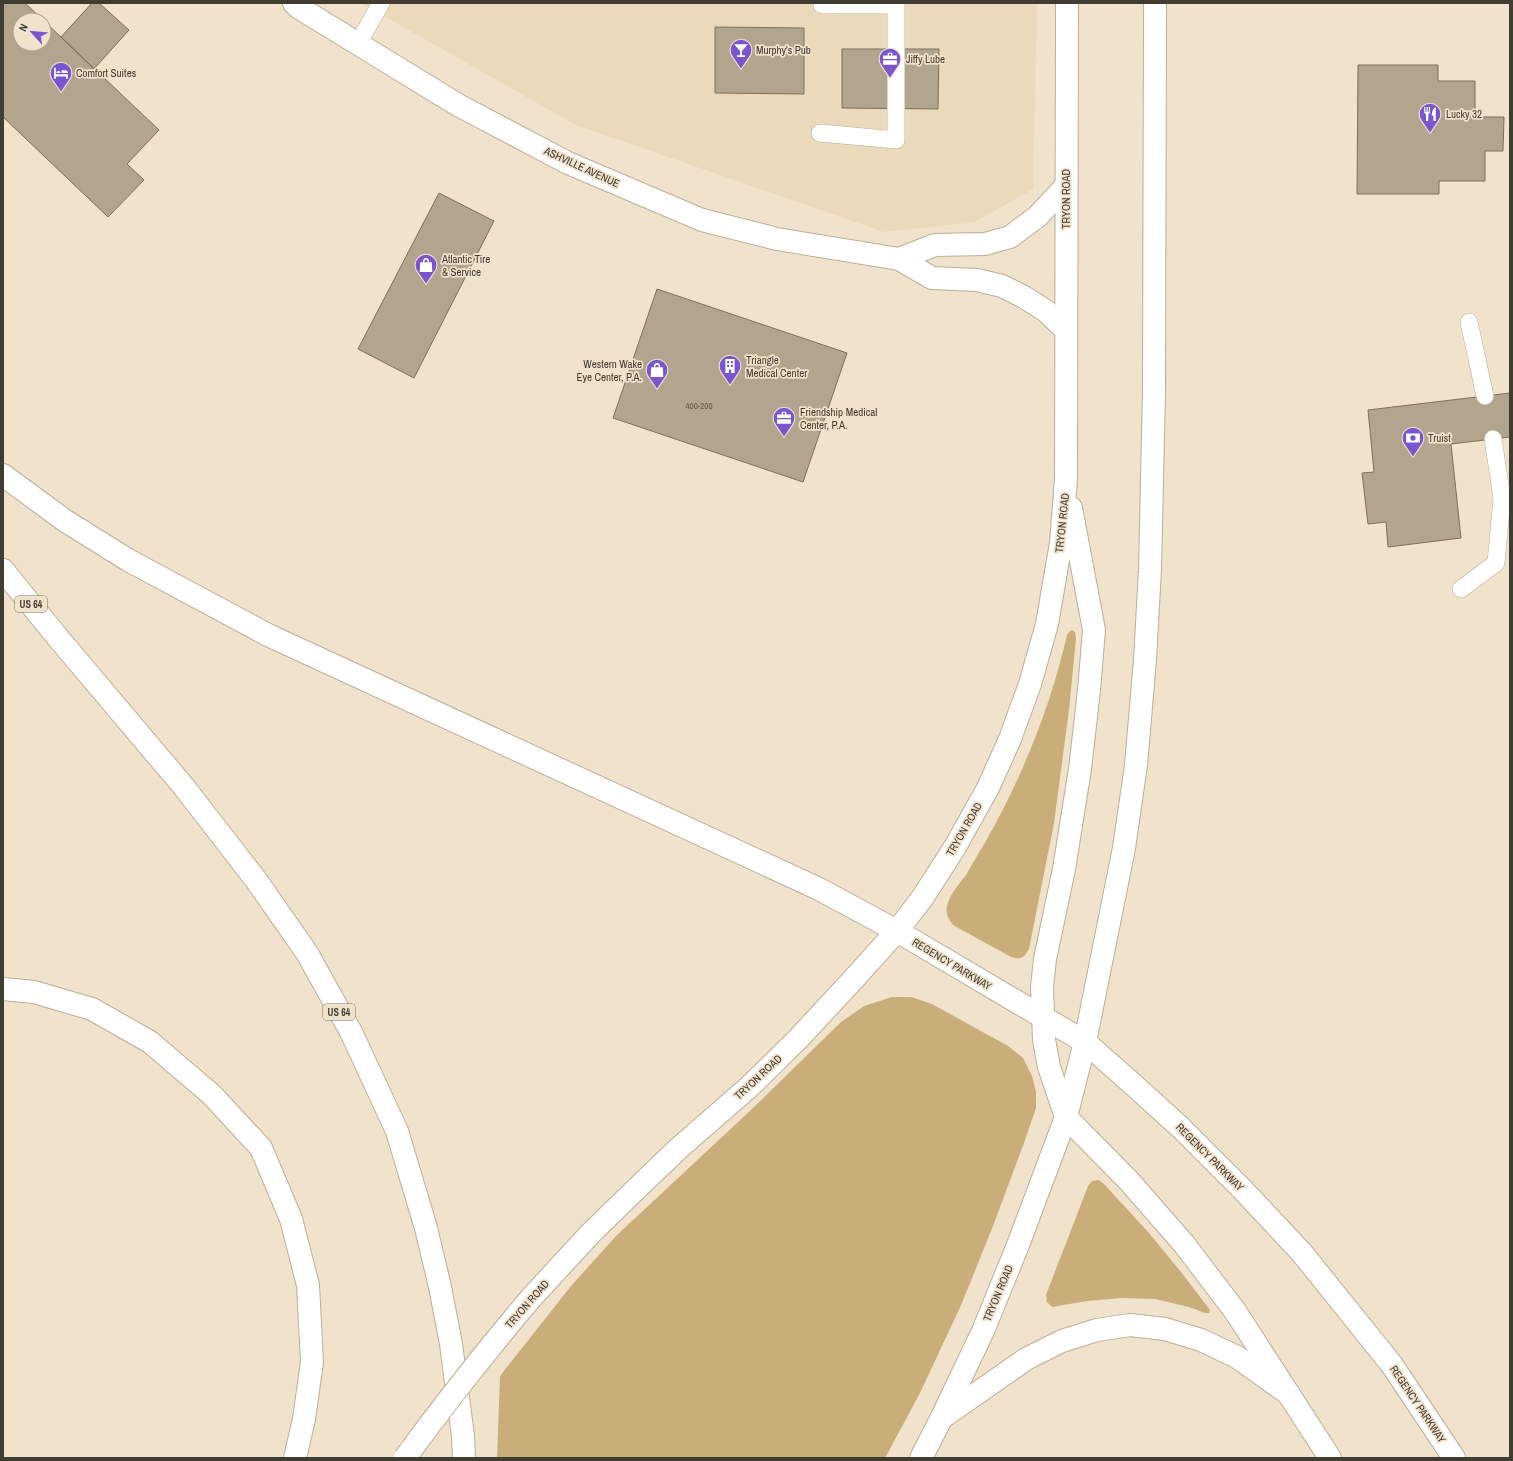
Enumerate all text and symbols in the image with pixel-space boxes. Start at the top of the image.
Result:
north arrow [12,12,52,52]
text: N [15,21,31,34]
bar icon: Murphy's Pub [728,37,754,70]
place label: Murphy's Pub [756,43,811,57]
office icon: Jiffy Lube [877,46,903,79]
place label: Jiffy Lube [906,52,945,66]
hotel icon: Comfort Suites [48,60,74,93]
place label: Comfort Suites [76,66,137,80]
restaurant icon: Lucky 32 [1417,101,1443,134]
place label: Lucky 32 [1446,107,1482,121]
street label: ASHVILLE AVENUE [541,143,622,191]
street label: TRYON ROAD [1059,169,1073,229]
shop icon: Atlantic Tire & Service [413,252,439,285]
place label: Atlantic Tire & Service [441,252,490,279]
building icon: Triangle Medical Center [717,353,743,386]
place label: Triangle Medical Center [746,353,807,380]
place label: Western Wake Eye Center, P.A. [576,357,642,384]
shop icon: Western Wake Eye Center, P.A. [644,357,670,390]
house number: 400-200 [685,400,713,412]
office icon: Friendship Medical Center, P.A. [771,405,797,438]
place label: Friendship Medical Center, P.A. [800,405,877,432]
bank icon: Truist [1400,425,1426,458]
place label: Truist [1428,431,1451,445]
street label: TRYON ROAD [1052,492,1072,554]
road number: US 64 [15,596,47,612]
street label: TRYON ROAD [943,800,985,858]
street label: REGENCY PARKWAY [910,935,994,993]
road number: US 64 [323,1004,355,1020]
street label: TRYON ROAD [731,1051,785,1103]
street label: REGENCY PARKWAY [1173,1120,1247,1194]
street label: TRYON ROAD [980,1263,1016,1323]
street label: TRYON ROAD [502,1277,552,1331]
street label: REGENCY PARKWAY [1387,1363,1449,1445]

